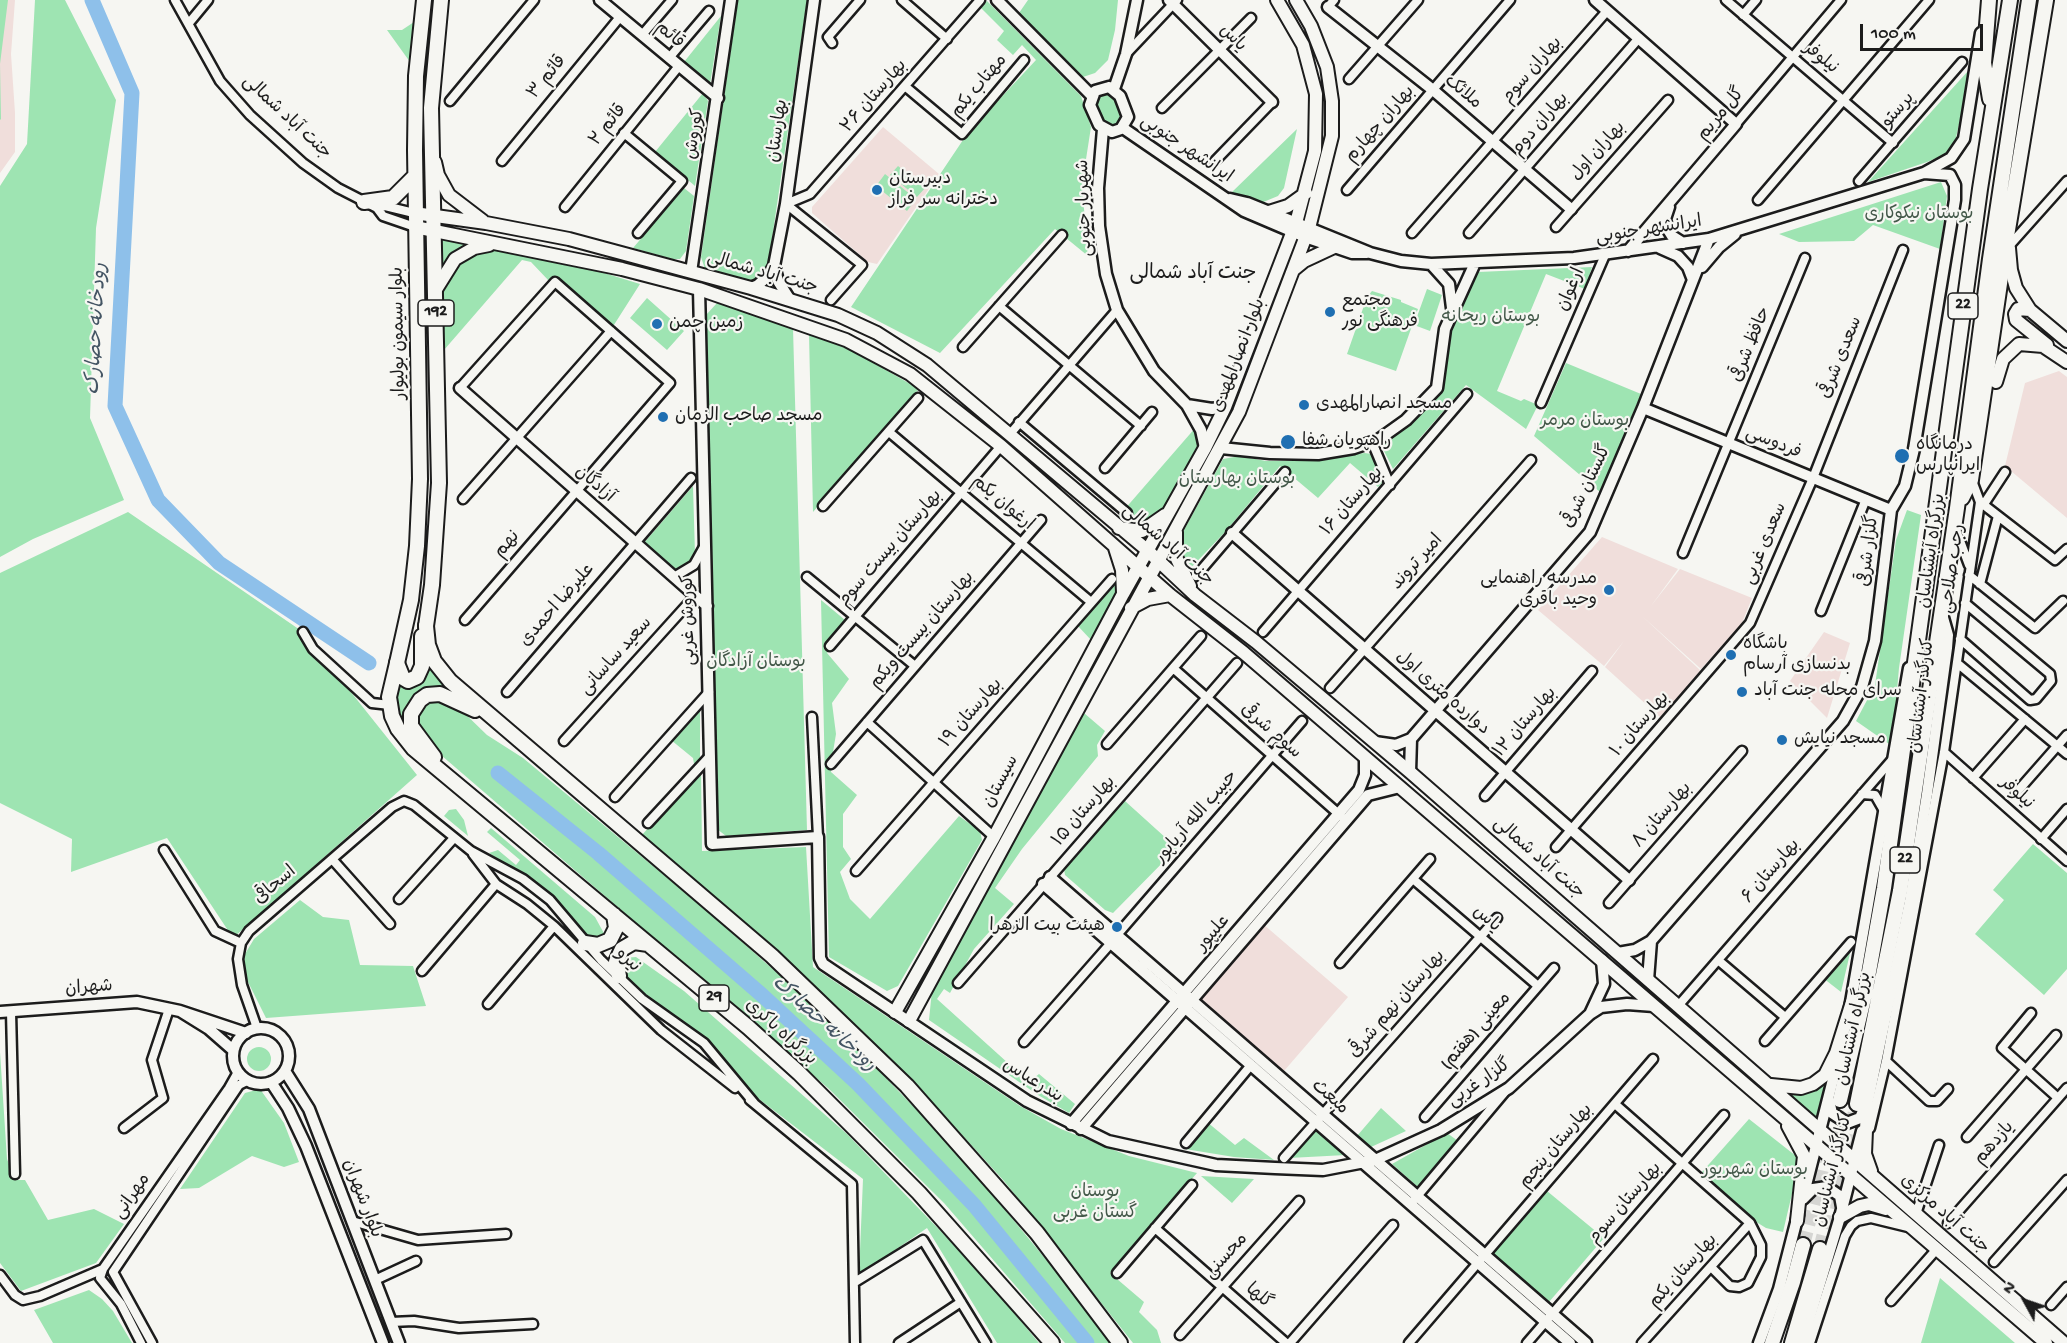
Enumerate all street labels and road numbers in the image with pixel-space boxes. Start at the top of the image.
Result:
street label: قائم [650,18,688,54]
street label: یاس [1214,21,1250,57]
street label: بهاران سوم [1498,33,1568,109]
street label: نیلوفر [1798,38,1842,80]
street label: مهتاب یکم [947,51,1013,123]
street label: قائم ۳ [524,52,572,104]
street label: بهارستان ۲۶ [837,56,913,138]
street label: جنت آباد شمالی [237,71,335,165]
street label: ملائک [1439,71,1485,115]
street label: بهاران چهارم [1342,82,1420,168]
street label: گل مریم [1693,84,1751,146]
street label: بهاران دوم [1508,89,1574,161]
street label: پرستو [1878,89,1920,133]
street label: بهارستان [764,98,794,164]
street label: قائم ۲ [586,101,632,151]
street label: کوروش [681,107,711,161]
street label: ایرانشهر جنوبی [1136,111,1236,189]
street label: بهاران اول [1567,118,1631,186]
street label: شهریار جنوبی [1074,159,1098,257]
street label: ایرانشهر جنوبی [1594,212,1704,250]
street label: جنت آباد شمالی [704,248,820,300]
street label: ارغوان [1553,265,1591,315]
street label: بلوار سیمون بولیوار [388,267,412,399]
road number: 22 [1948,293,1978,319]
street label: بلوار انصارالمهدی [1208,296,1272,416]
road number: 192 [418,300,454,326]
street label: حافظ شرقی [1727,304,1777,386]
street label: سعدی شرقی [1816,314,1868,402]
street label: فردوسی [1742,423,1804,465]
street label: گلستان شرقی [1559,442,1617,532]
street label: آزادگان [570,462,618,508]
street label: بهارستان ۱۶ [1317,463,1389,541]
street label: ارغوان یکم [966,472,1038,536]
street label: بهارستان بیست سوم [834,486,948,612]
street label: بزرگراه آبشناسان [1914,492,1952,610]
street label: جنت آباد شمالی [1117,500,1217,592]
street label: سعدی غربی [1739,500,1793,588]
street label: گلزار شرقی [1855,514,1885,588]
street label: رجب صلاحی [1937,523,1971,615]
street label: نهم [490,527,526,563]
street label: امیر تروند [1387,531,1449,595]
street label: علیرضا احمدی [516,560,600,652]
street label: بهارستان بیست ویکم [866,568,980,694]
street label: کوروش غربی [678,574,702,666]
street label: سعید ساسانی [576,613,658,701]
street label: کنارگذر آبشناسان [1905,637,1941,755]
street label: دوارده متری اول [1390,647,1494,741]
street label: بهارستان ۱۹ [936,675,1008,753]
street label: بهارستان ۱۲ [1490,683,1562,763]
street label: بهارستان ۱۰ [1607,688,1675,762]
street label: سوم شرقی [1235,700,1305,764]
street label: سیستان [979,752,1025,812]
street label: حبیب الله آریاپور [1151,767,1243,869]
street label: بهارستان ۱۵ [1049,772,1121,852]
street label: نیلوفر [1994,773,2038,815]
street label: بهارستان ۸ [1629,779,1697,853]
street label: جنت آباد شمالی [1488,813,1588,905]
street label: بهارستان ۶ [1738,835,1806,909]
road number: 22 [1890,847,1920,873]
street label: اسحاقی [250,862,302,910]
street label: یاس [1467,902,1505,938]
street label: علیپور [1192,911,1236,957]
street label: نیرو [610,944,644,978]
street label: بهارستان نهم شرقی [1345,946,1451,1064]
street label: بزرگراه آبشناسان [1832,970,1878,1088]
street label: شهران [64,977,114,1001]
road number: 29 [699,985,729,1011]
street label: معینی (هفتم) [1437,989,1517,1075]
street label: بزرگراه باکری [740,995,820,1071]
street label: بندرعباس [998,1055,1066,1109]
street label: گلزار غربی [1444,1055,1516,1113]
street label: مبعث [1306,1076,1352,1120]
street label: بهارستان پنجم [1515,1100,1599,1194]
street label: کنارگذر آبشناسان [1810,1112,1858,1230]
street label: یازدهم [1970,1118,2020,1170]
street label: بلوار شهران [336,1157,386,1241]
street label: بهارستان سوم [1585,1159,1667,1249]
street label: مهرانی [110,1170,156,1224]
street label: جنت آباد مرکزی [1895,1170,1993,1260]
street label: محسنی [1201,1229,1253,1285]
street label: بهارستان یکم [1645,1230,1723,1314]
street label: گلها [1240,1279,1276,1315]

